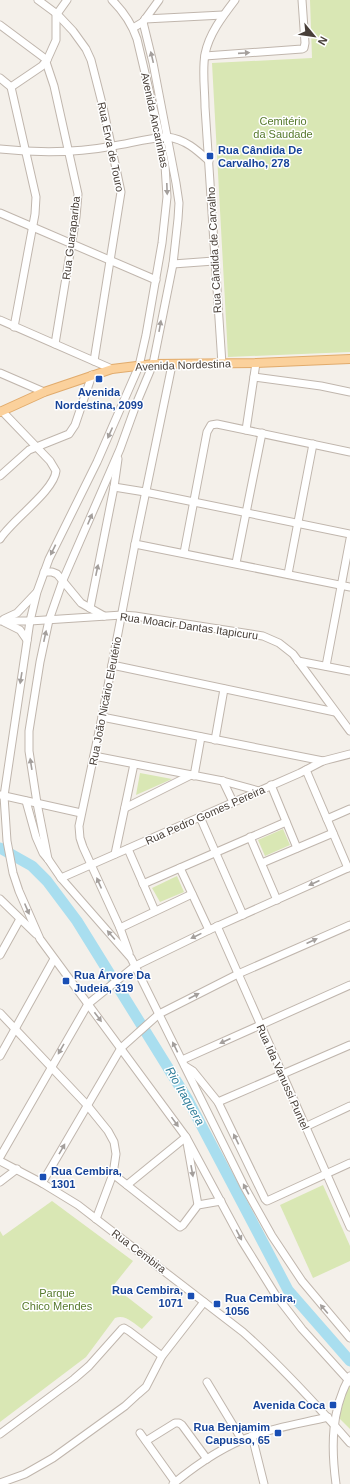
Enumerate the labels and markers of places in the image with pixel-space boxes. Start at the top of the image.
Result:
place label: Rua Cândida De Carvalho, 278 [218,144,302,169]
marker: Rua Cândida De Carvalho, 278 [205,151,215,161]
marker: Avenida Nordestina, 2099 [94,374,104,384]
place label: Avenida Nordestina, 2099 [55,386,143,411]
place label: Rua Árvore Da Judeia, 319 [74,969,151,994]
marker: Rua Árvore Da Judeia, 319 [61,976,71,986]
place label: Rua Cembira, 1301 [51,1165,122,1190]
marker: Rua Cembira, 1301 [38,1172,48,1182]
place label: Rua Cembira, 1071 [112,1284,183,1309]
marker: Rua Cembira, 1071 [186,1291,196,1301]
place label: Rua Cembira, 1056 [225,1292,296,1317]
marker: Rua Cembira, 1056 [212,1299,222,1309]
place label: Avenida Coca [253,1399,326,1411]
marker: Avenida Coca [328,1400,338,1410]
place label: Rua Benjamim Capusso, 65 [194,1421,270,1446]
marker: Rua Benjamim Capusso, 65 [273,1428,283,1438]

